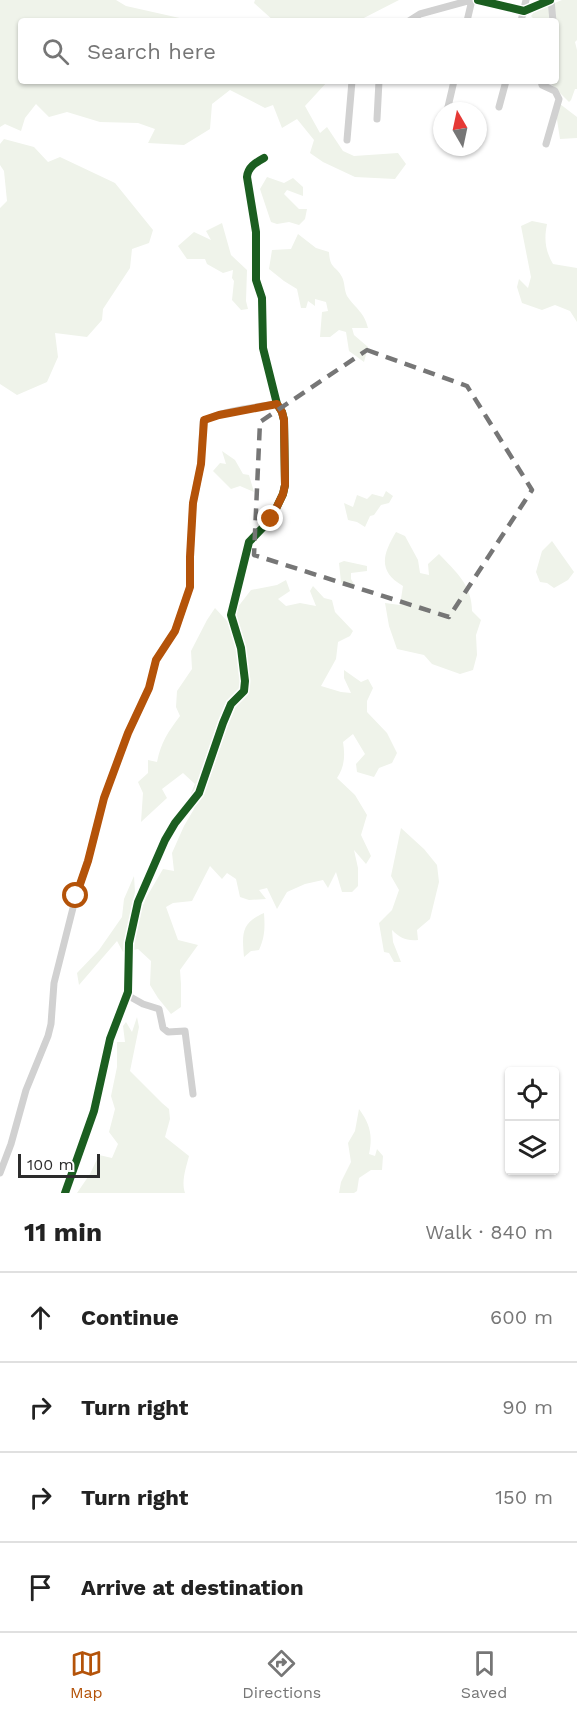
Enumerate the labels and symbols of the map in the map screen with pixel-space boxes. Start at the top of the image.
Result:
north arrow [433,102,487,156]
route end [257,505,283,531]
route start [62,882,88,908]
scale bar [18,1151,100,1178]

